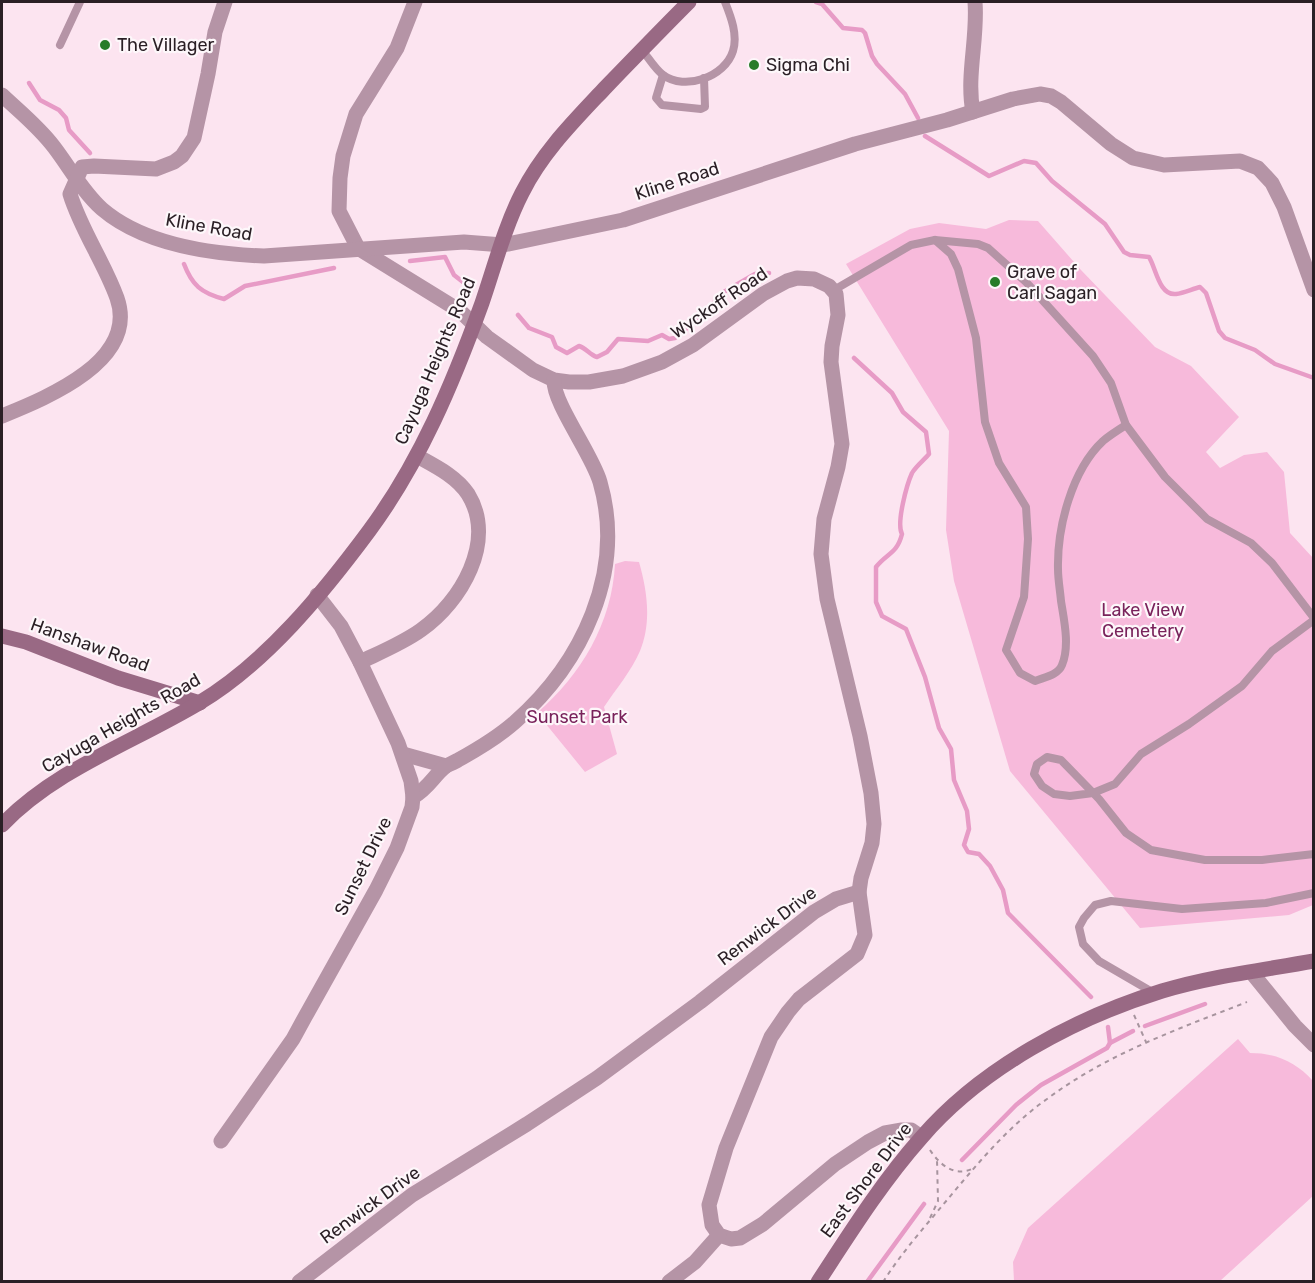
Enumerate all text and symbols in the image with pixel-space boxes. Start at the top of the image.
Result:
place label: The Villager [117,34,215,56]
marker: The Villager [98,38,112,52]
place label: Sigma Chi [766,54,850,76]
marker: Sigma Chi [747,58,761,72]
street label: Kline Road [632,157,722,205]
street label: Kline Road [164,209,254,245]
place label: Grave of Carl Sagan [1007,261,1097,304]
street label: Wyckoff Road [666,263,772,343]
street label: Cayuga Heights Road [390,274,480,448]
marker: Grave of Carl Sagan [988,275,1002,289]
park label: Lake View Cemetery [1101,599,1185,642]
street label: Hanshaw Road [28,613,152,677]
street label: Cayuga Heights Road [38,669,204,777]
park label: Sunset Park [526,706,628,728]
street label: Sunset Drive [330,813,396,919]
street label: Renwick Drive [713,882,821,970]
street label: East Shore Drive [816,1118,916,1242]
street label: Renwick Drive [316,1161,424,1249]

